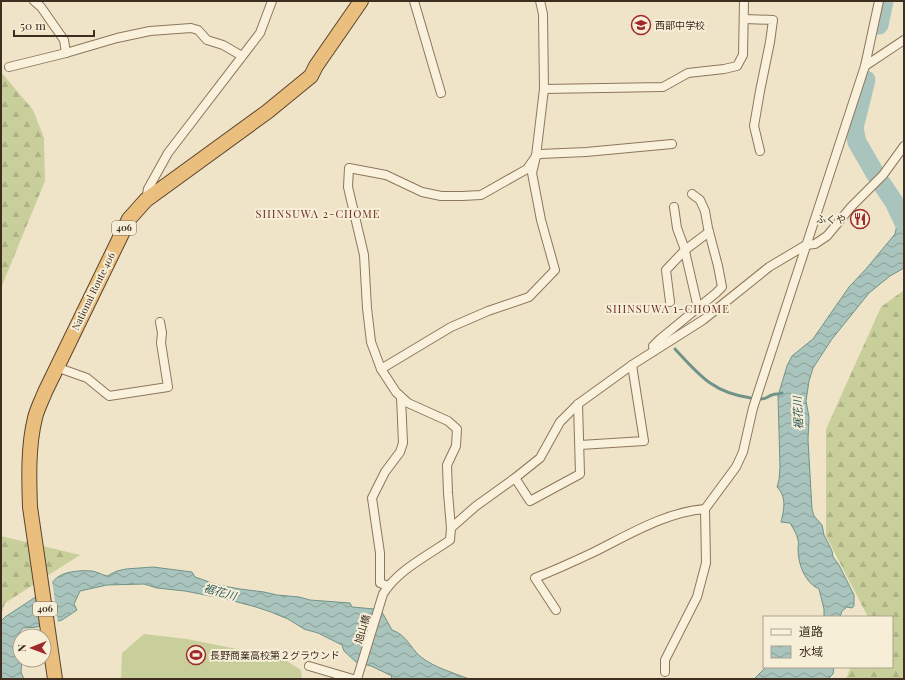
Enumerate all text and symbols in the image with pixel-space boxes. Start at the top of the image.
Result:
scale bar [14,12,94,38]
school or university icon: 西部中学校 [630,14,652,36]
text: 50 m [20,17,46,33]
place label: 西部中学校 [655,18,705,32]
district label: SHINSUWA 2-CHOME [255,206,381,221]
restaurant icon: ふくや [849,208,871,230]
place label: ふくや [816,212,846,226]
road number: 406 [112,221,136,235]
street label: National Route 406 [68,250,118,332]
district label: SHINSUWA 1-CHOME [606,301,730,316]
water label: 裾花川 [789,395,806,430]
water label: 裾花川 [202,580,239,604]
road number: 406 [33,602,57,616]
street label: 旭山橋 [351,613,373,645]
legend [763,616,893,668]
text: 道路 [799,623,823,639]
north arrow [12,628,52,668]
text: 水域 [799,643,823,659]
text: N [14,644,29,652]
sports icon: 長野商業高校第２グラウンド [185,644,207,666]
place label: 長野商業高校第２グラウンド [210,648,340,662]

